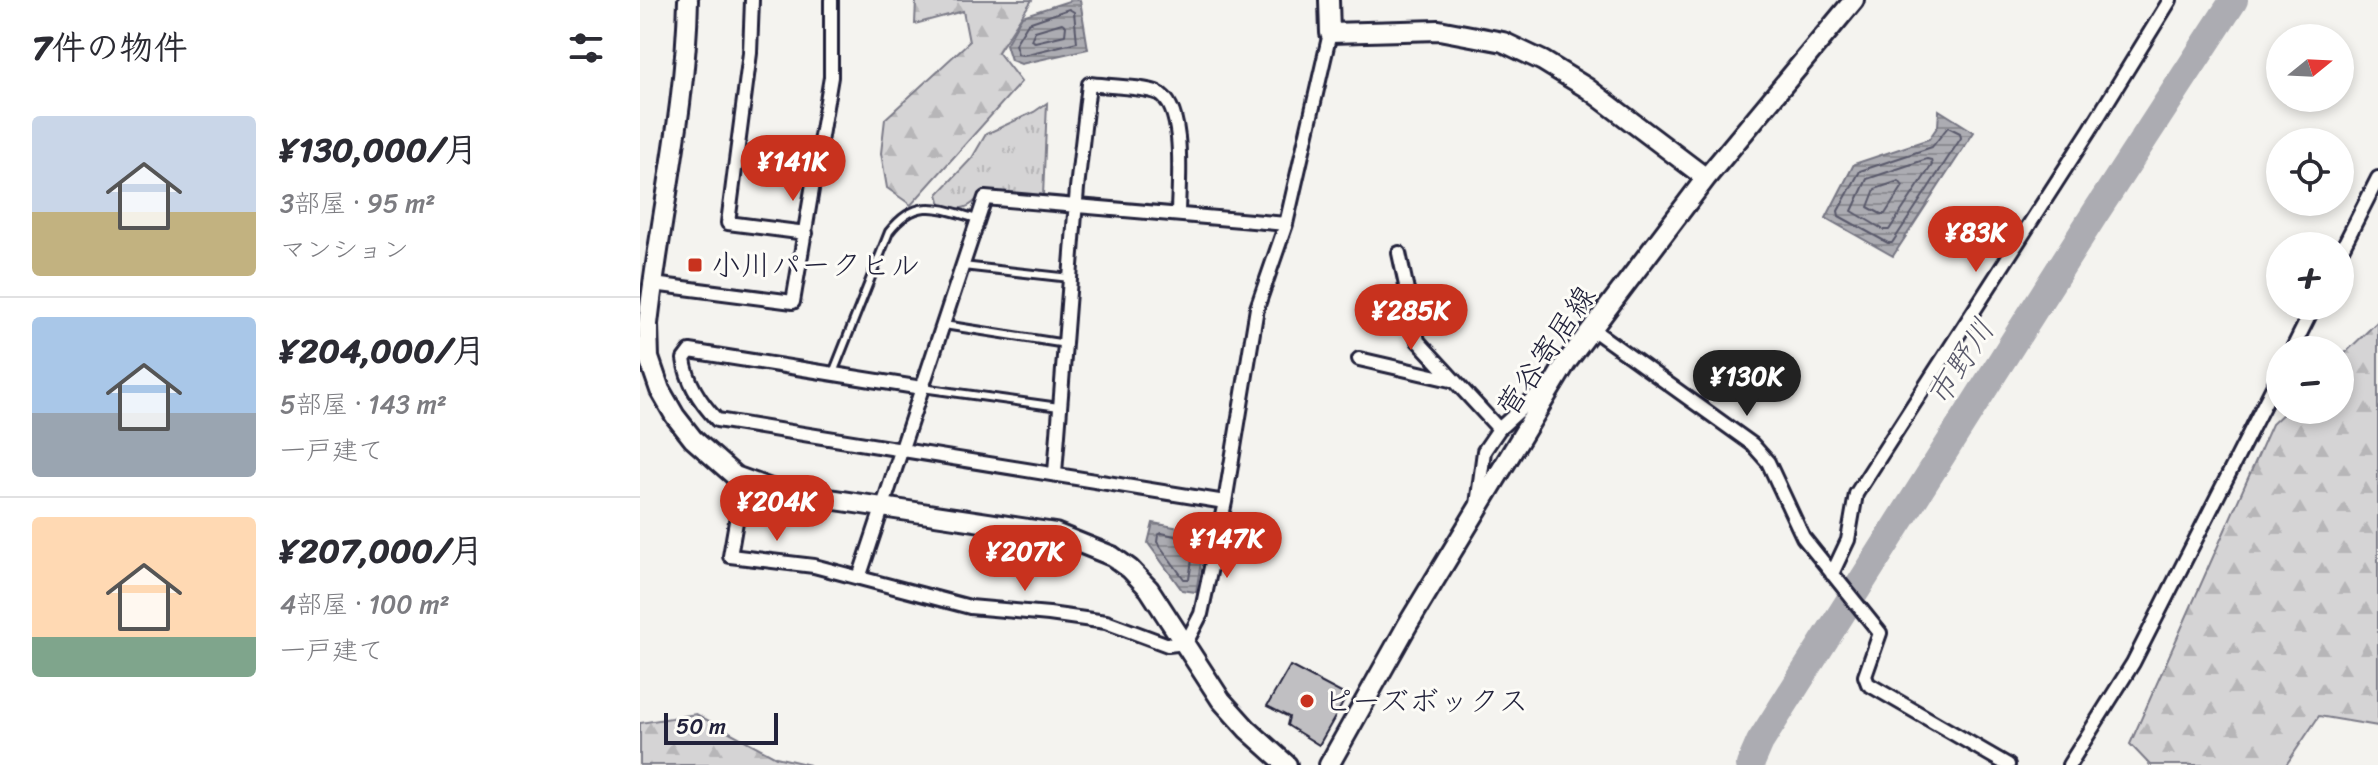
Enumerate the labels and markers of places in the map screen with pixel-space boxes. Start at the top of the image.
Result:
pin: ¥141K [737,135,849,203]
pin: ¥83K [1929,206,2023,274]
place label: 小川パークヒル [711,238,920,292]
marker: 小川パークヒル [686,256,704,274]
pin: ¥285K [1355,284,1467,352]
pin: ¥130K [1691,350,1803,418]
pin: ¥204K [721,475,833,543]
pin: ¥147K [1171,512,1283,580]
pin: ¥207K [969,525,1081,593]
place label: ピーズボックス [1323,674,1529,728]
marker: ピーズボックス [1298,692,1316,710]

